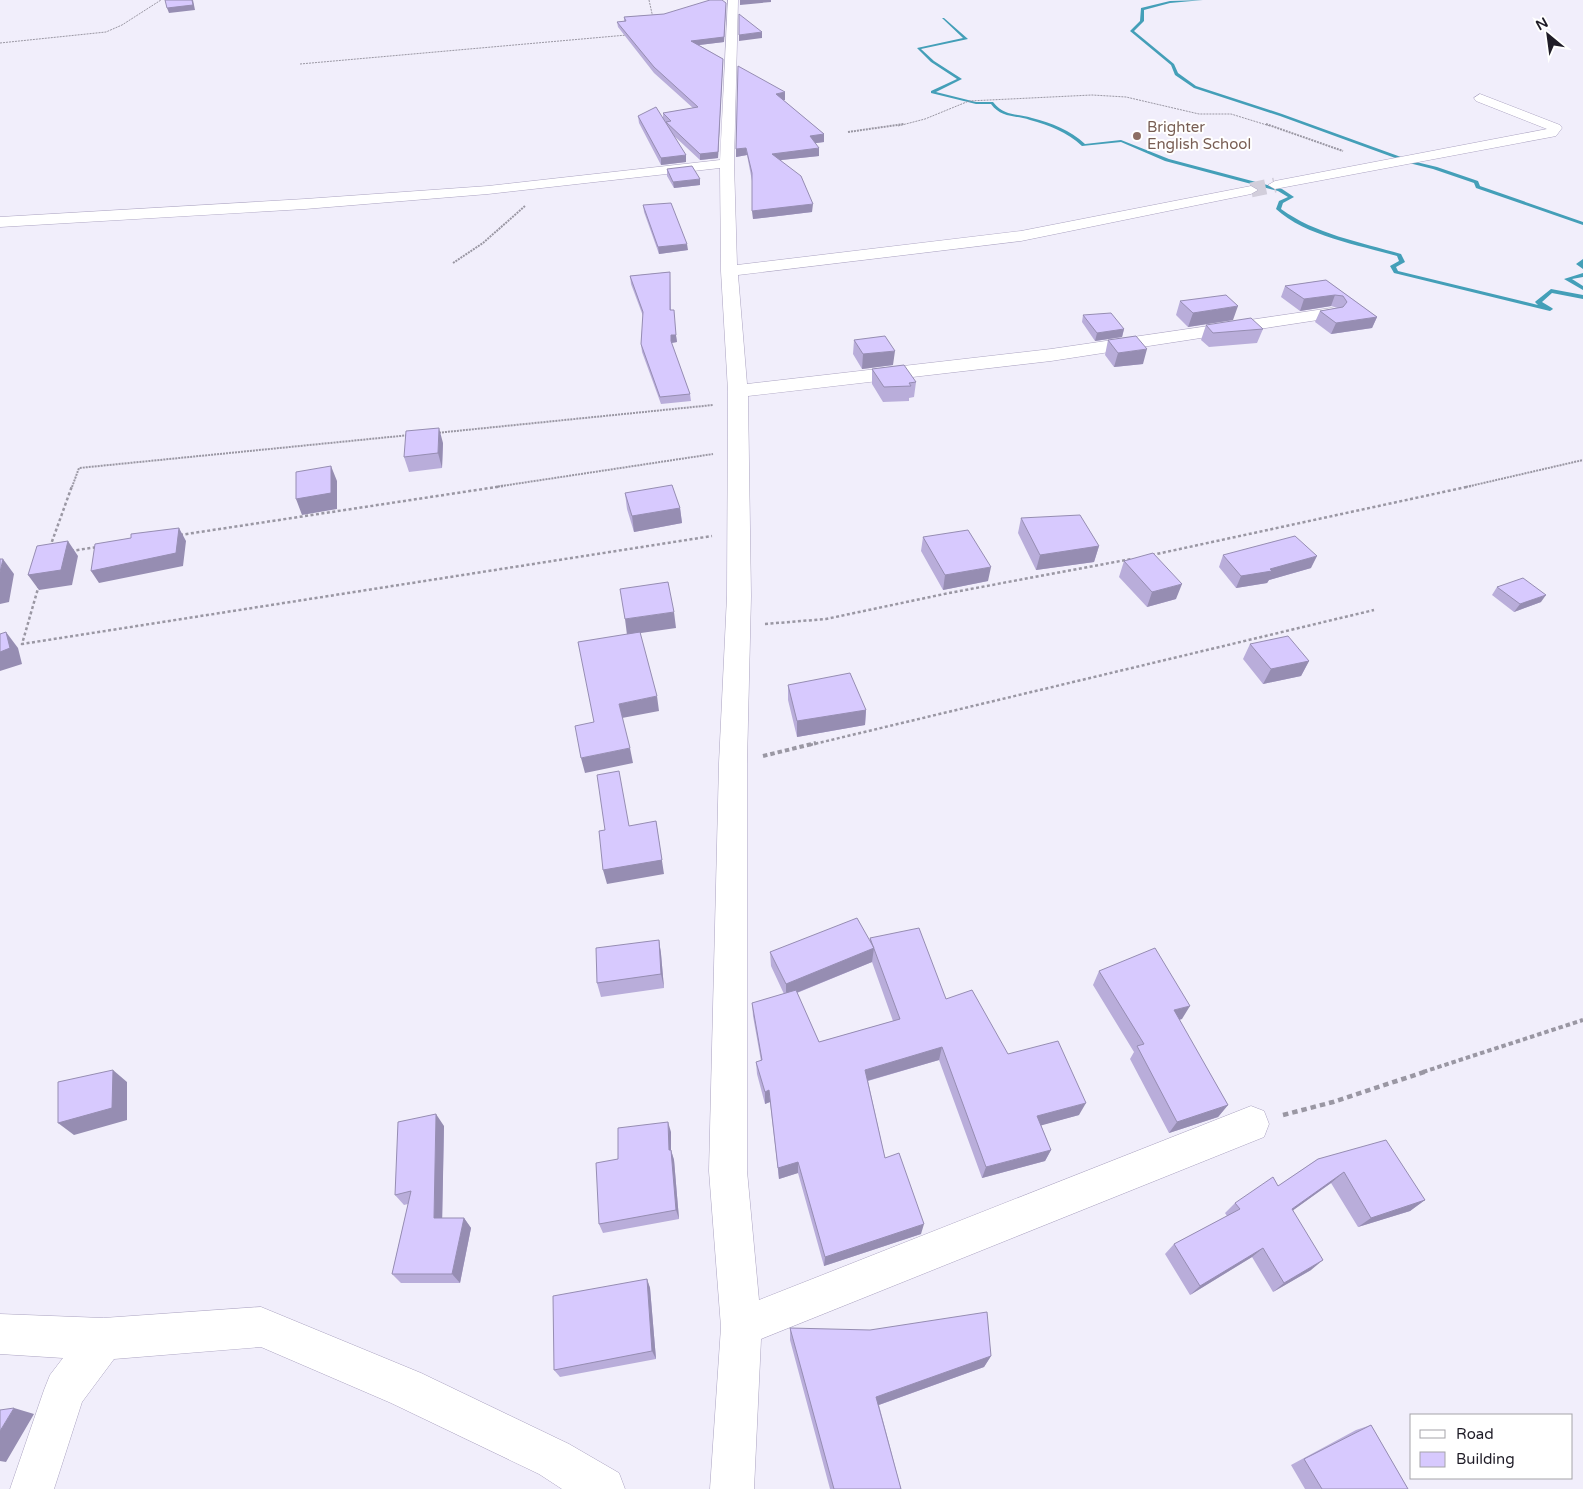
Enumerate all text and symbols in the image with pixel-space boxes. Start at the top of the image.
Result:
north arrow [1523,10,1573,60]
text: N [1533,14,1551,34]
place label: Brighter English School [1147,118,1251,153]
marker: Brighter English School [1131,130,1143,142]
legend [1410,1414,1573,1479]
text: Road [1456,1425,1494,1443]
text: Building [1456,1450,1515,1468]

